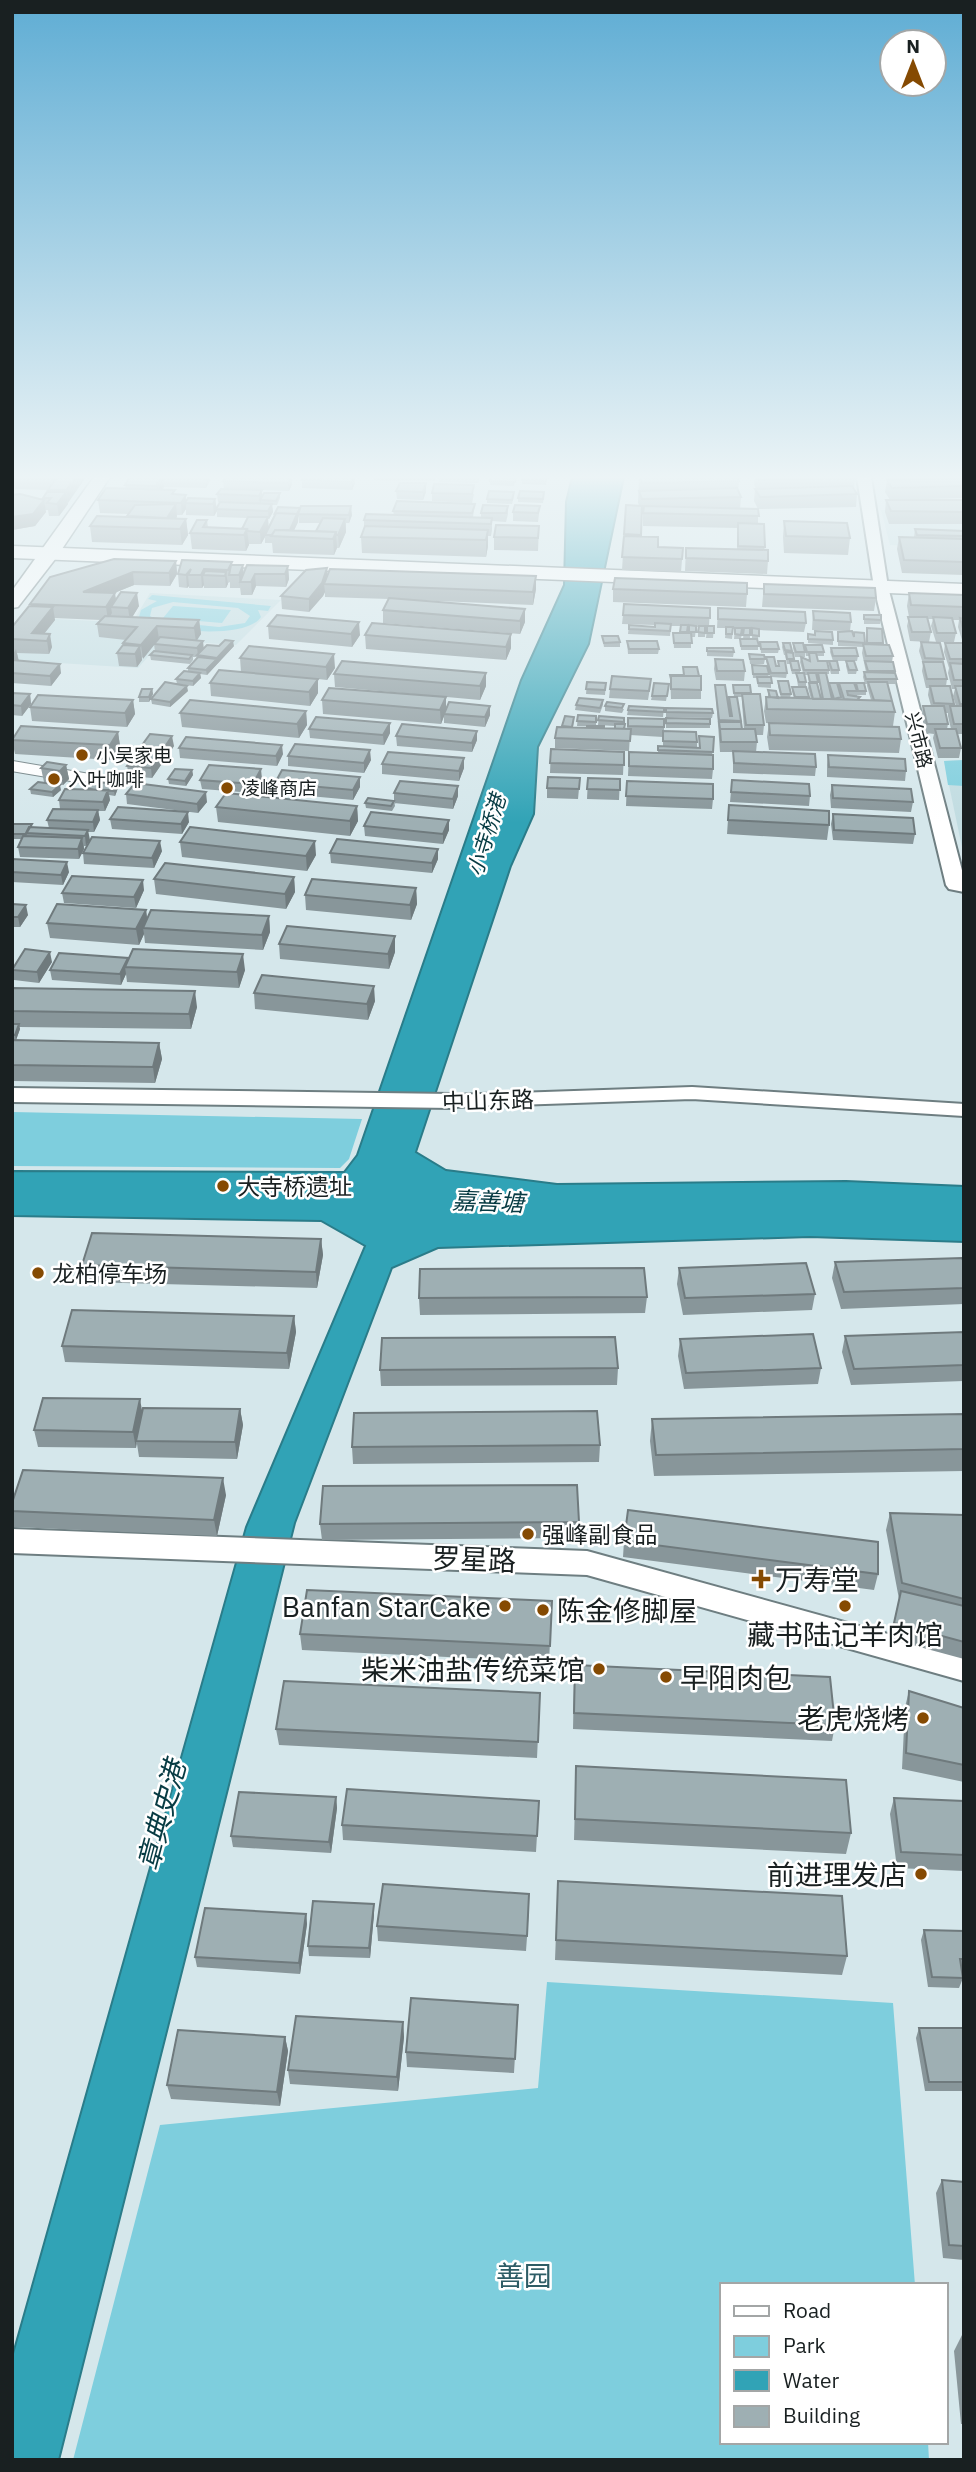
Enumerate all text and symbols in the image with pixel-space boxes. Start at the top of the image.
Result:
north arrow [878,28,948,98]
text: N [906,34,920,58]
street label: 兴市路 [900,709,938,771]
place label: 小吴家电 [96,743,172,767]
marker: 小吴家电 [74,747,90,763]
place label: 入叶咖啡 [68,767,144,791]
marker: 入叶咖啡 [46,771,62,787]
place label: 凌峰商店 [241,776,317,800]
marker: 凌峰商店 [219,780,235,796]
water label: 小寺桥港 [460,788,513,879]
street label: 中山东路 [442,1083,534,1117]
place label: 大寺桥遗址 [237,1171,352,1201]
marker: 大寺桥遗址 [215,1178,231,1194]
water label: 嘉善塘 [451,1184,529,1218]
place label: 龙柏停车场 [52,1258,167,1288]
marker: 龙柏停车场 [30,1265,46,1281]
place label: 强峰副食品 [542,1519,657,1549]
marker: 强峰副食品 [520,1526,536,1542]
street label: 罗星路 [431,1539,517,1579]
place label: 万寿堂 [775,1561,859,1598]
marker: 万寿堂 [753,1571,769,1587]
place label: Banfan StarCake [282,1588,491,1625]
place label: 陈金修脚屋 [557,1592,697,1629]
marker: Banfan StarCake [497,1598,513,1614]
marker: 藏书陆记羊肉馆 [837,1598,853,1614]
marker: 陈金修脚屋 [535,1602,551,1618]
place label: 藏书陆记羊肉馆 [747,1616,943,1653]
place label: 柴米油盐传统菜馆 [361,1651,585,1688]
place label: 早阳肉包 [680,1659,792,1696]
marker: 柴米油盐传统菜馆 [591,1661,607,1677]
marker: 早阳肉包 [658,1669,674,1685]
place label: 老虎烧烤 [797,1700,909,1737]
marker: 老虎烧烤 [915,1710,931,1726]
water label: 章典史港 [129,1752,194,1874]
place label: 前进理发店 [767,1856,907,1893]
marker: 前进理发店 [913,1866,929,1882]
park label: 善园 [496,2257,552,2294]
legend [720,2283,948,2444]
text: Road [783,2296,831,2324]
text: Park [783,2331,826,2359]
text: Water [783,2366,840,2394]
text: Building [783,2401,860,2429]

